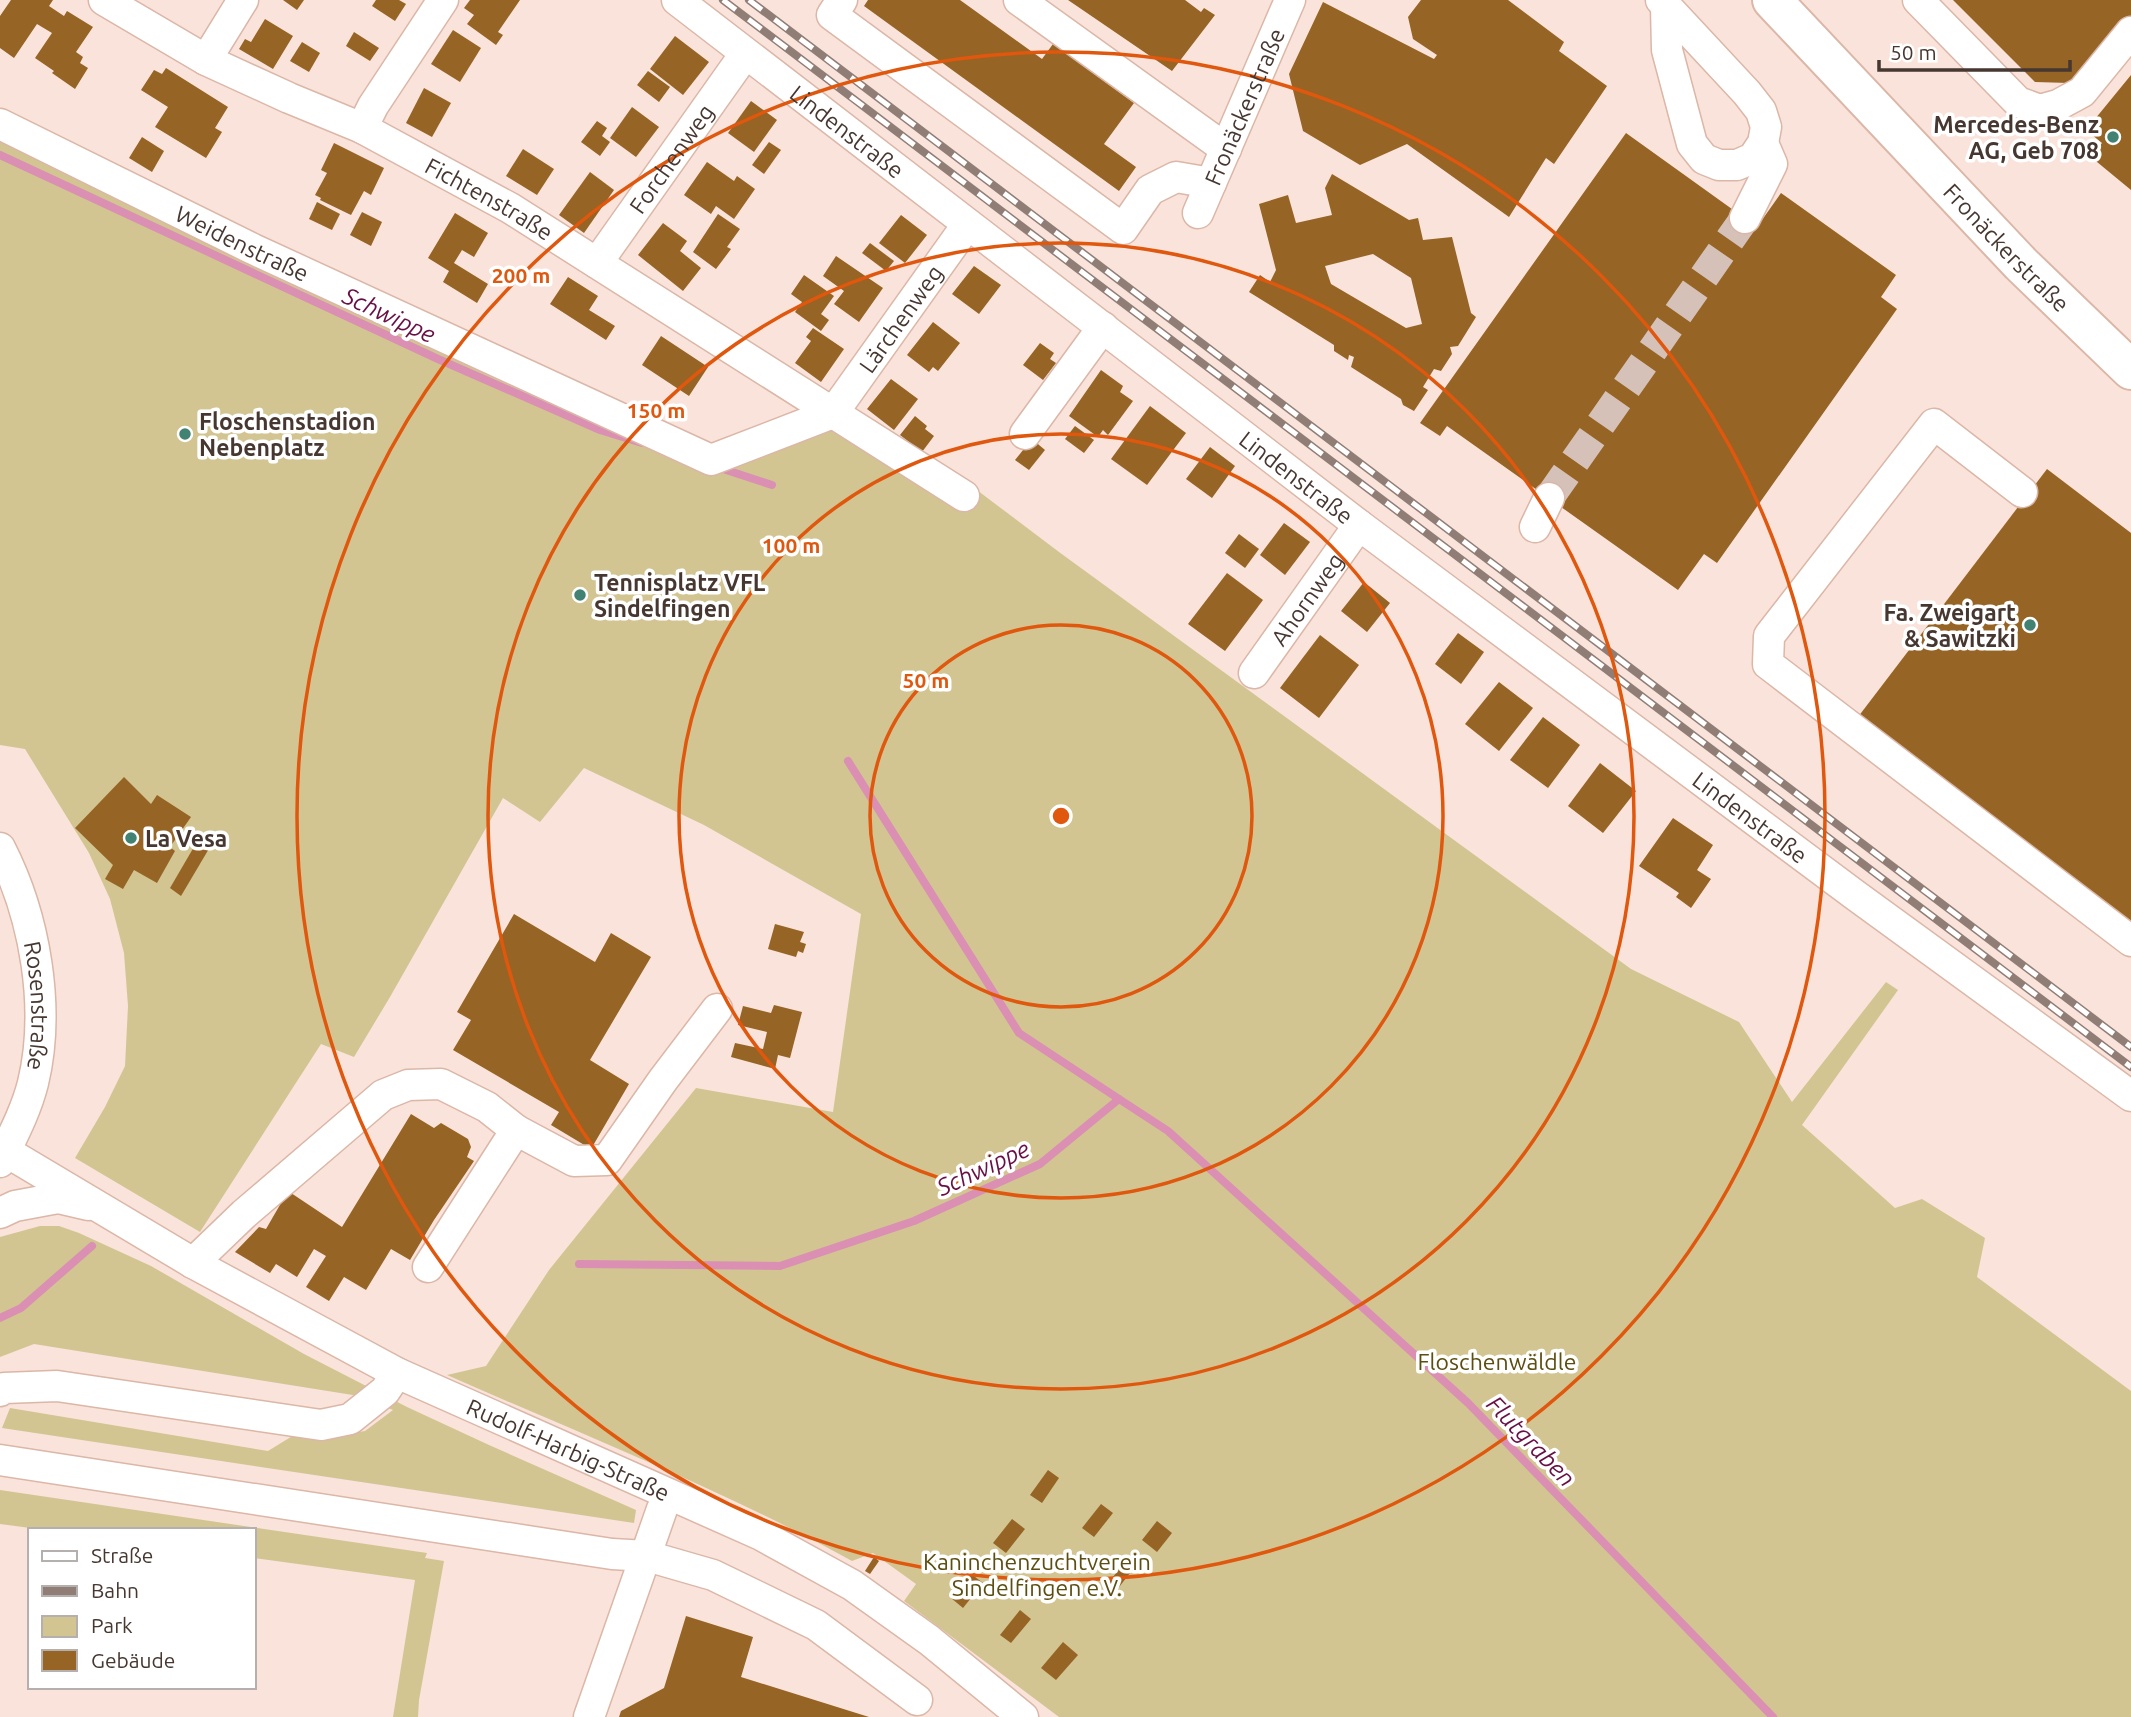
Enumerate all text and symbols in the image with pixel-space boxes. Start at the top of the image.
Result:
street label: Fronäckerstraße [1199,24,1289,189]
scale bar [1879,28,2070,72]
text: 50 m [1890,40,1937,64]
street label: Lindenstraße [786,80,909,183]
street label: Forchenweg [624,99,718,218]
place label: Mercedes-Benz AG, Geb 708 [1933,112,2099,164]
marker: Mercedes-Benz AG, Geb 708 [2105,129,2121,145]
street label: Fichtenstraße [421,152,558,245]
street label: Fronäckerstraße [1939,178,2075,316]
street label: Weidenstraße [172,200,313,286]
street label: Lärchenweg [854,260,947,377]
text: 200 m [492,263,550,287]
water label: Schwippe [338,281,439,348]
text: 150 m [627,398,685,422]
place label: Floschenstadion Nebenplatz [199,409,375,460]
marker: Floschenstadion Nebenplatz [177,426,193,442]
street label: Lindenstraße [1235,426,1358,528]
text: 100 m [762,533,820,557]
street label: Ahornweg [1265,548,1348,650]
place label: Tennisplatz VFL Sindelfingen [594,570,766,621]
marker: Tennisplatz VFL Sindelfingen [572,587,588,603]
place label: Fa. Zweigart & Sawitzki [1884,600,2016,651]
marker: Fa. Zweigart & Sawitzki [2022,617,2038,633]
text: 50 m [903,668,949,692]
street label: Lindenstraße [1688,766,1812,868]
centre of rings [1049,804,1073,828]
place label: La Vesa [145,826,227,851]
marker: La Vesa [123,830,139,846]
street label: Rosenstraße [20,939,53,1072]
water label: Schwippe [932,1135,1033,1202]
park label: Floschenwäldle [1417,1349,1577,1374]
water label: Flutgraben [1481,1390,1581,1492]
street label: Rudolf-Harbig-Straße [463,1393,674,1505]
legend [28,1528,256,1689]
text: Straße [91,1543,153,1567]
park label: Kaninchenzuchtverein Sindelfingen e.V. [923,1549,1151,1600]
text: Bahn [91,1578,139,1602]
text: Park [91,1613,133,1637]
text: Gebäude [91,1648,175,1672]

